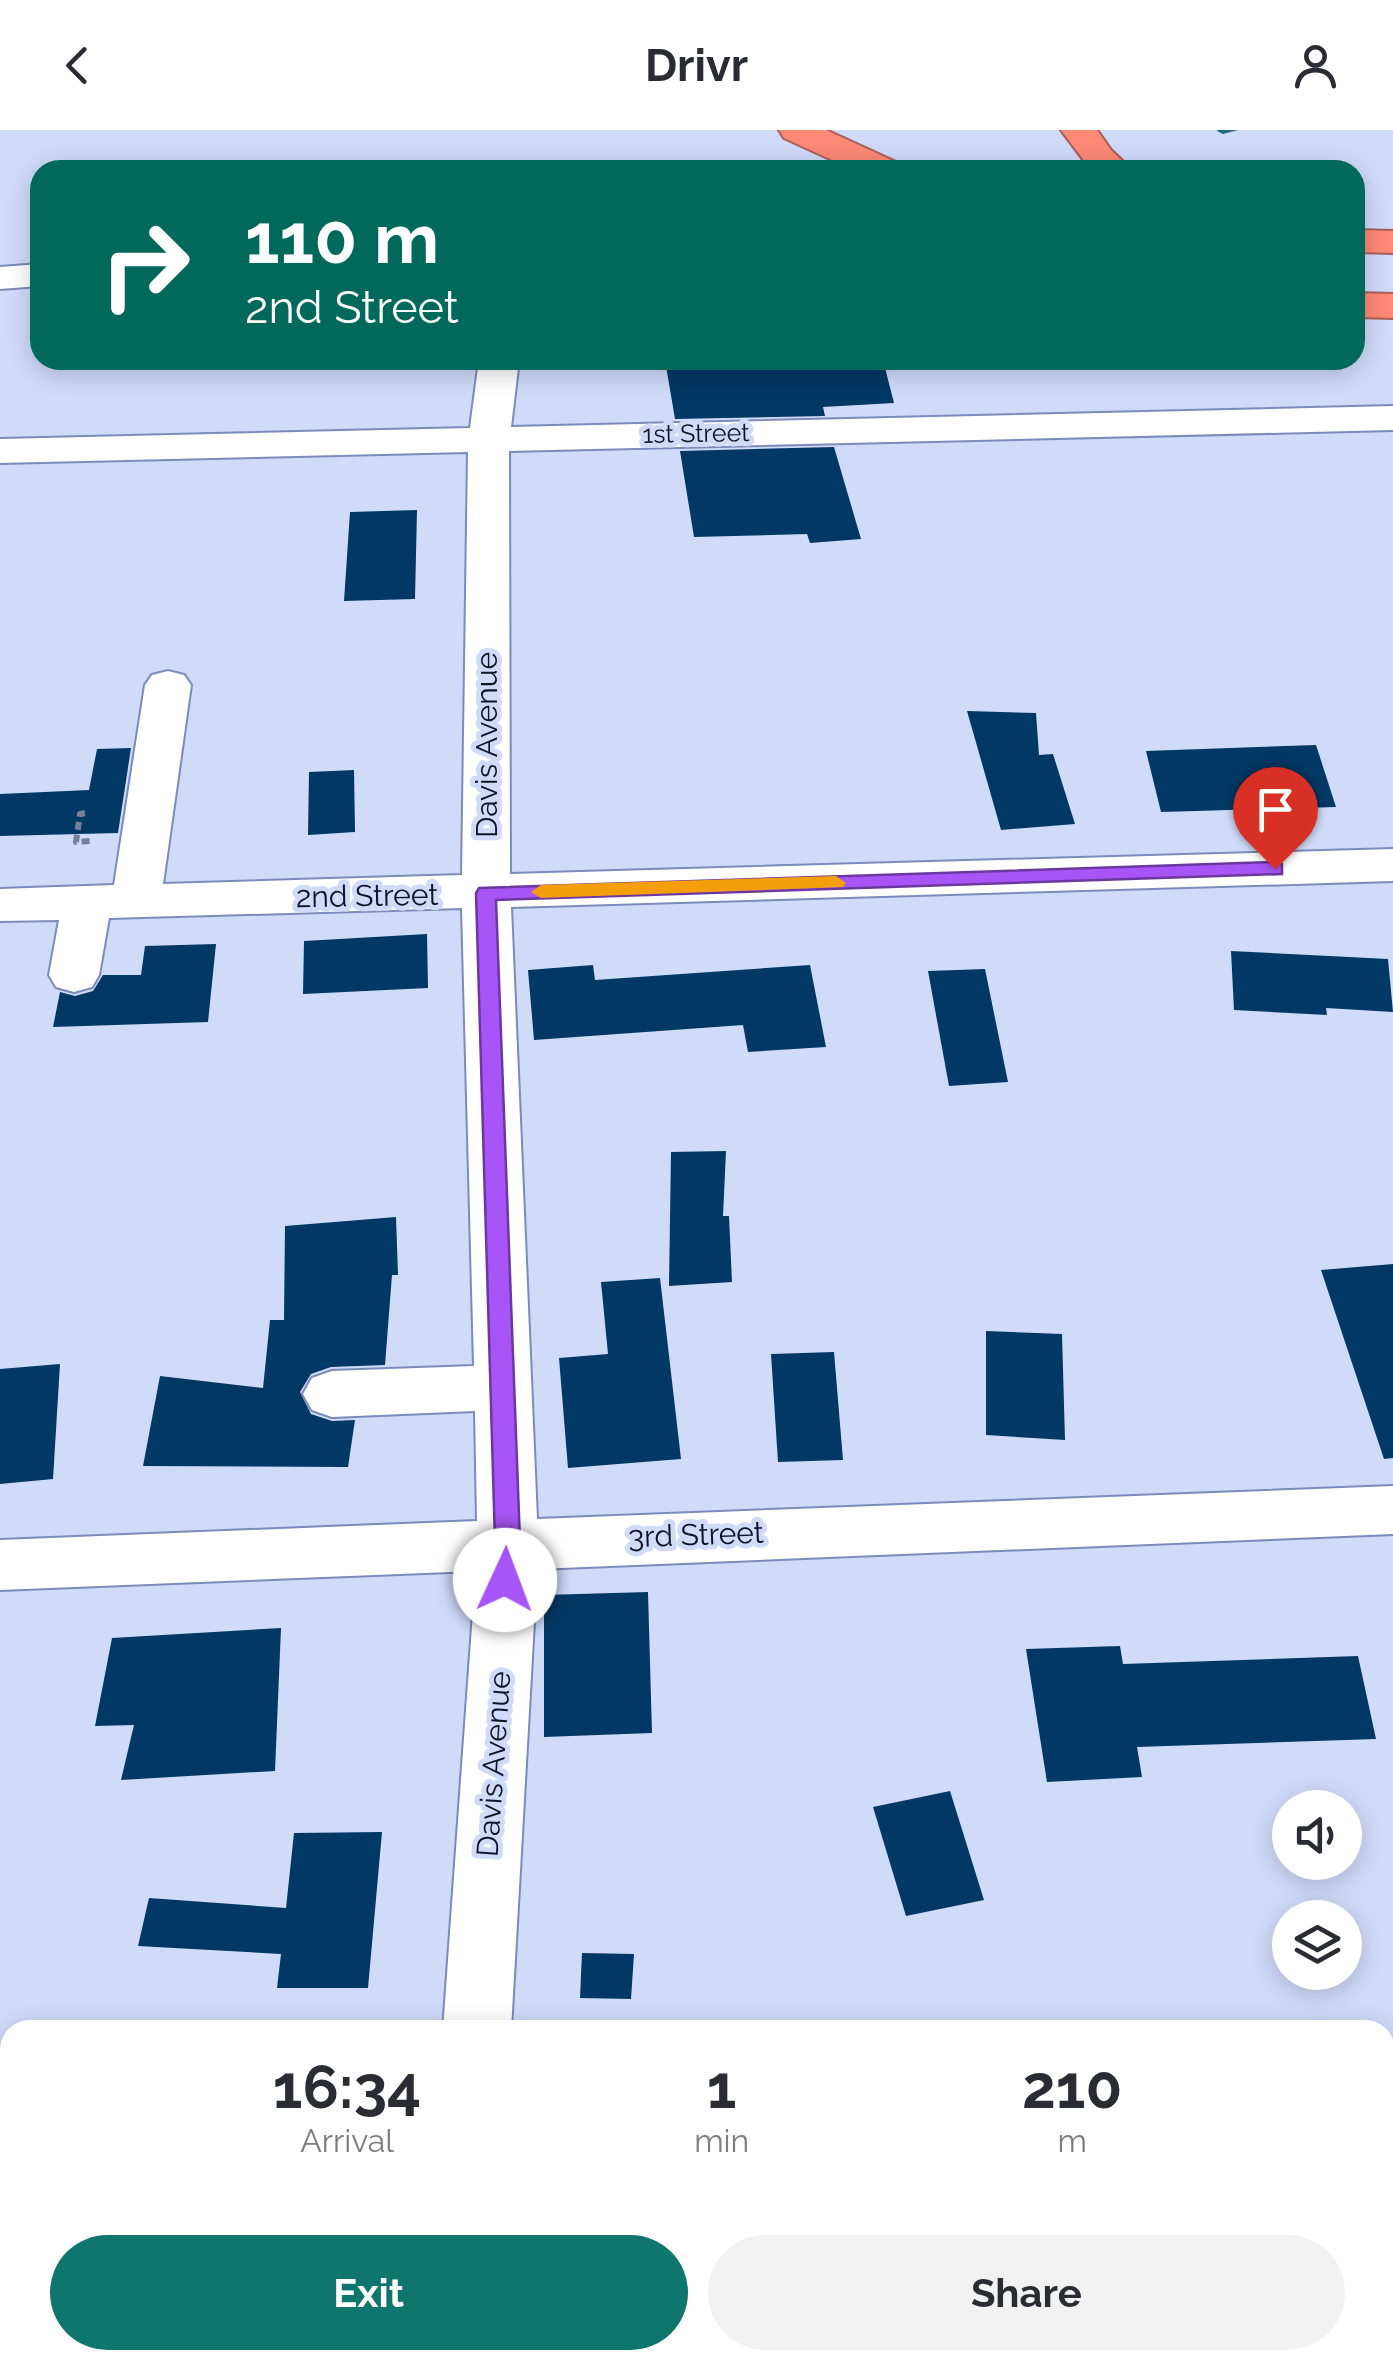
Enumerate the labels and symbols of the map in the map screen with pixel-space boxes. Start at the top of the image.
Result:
street label: 1st Street [642,417,750,449]
street label: Davis Avenue [469,652,504,838]
pin [1233,767,1318,870]
street label: 2nd Street [295,877,439,914]
street label: 3rd Street [628,1515,764,1554]
position arrow [453,1528,557,1632]
street label: Davis Avenue [470,1670,517,1858]

